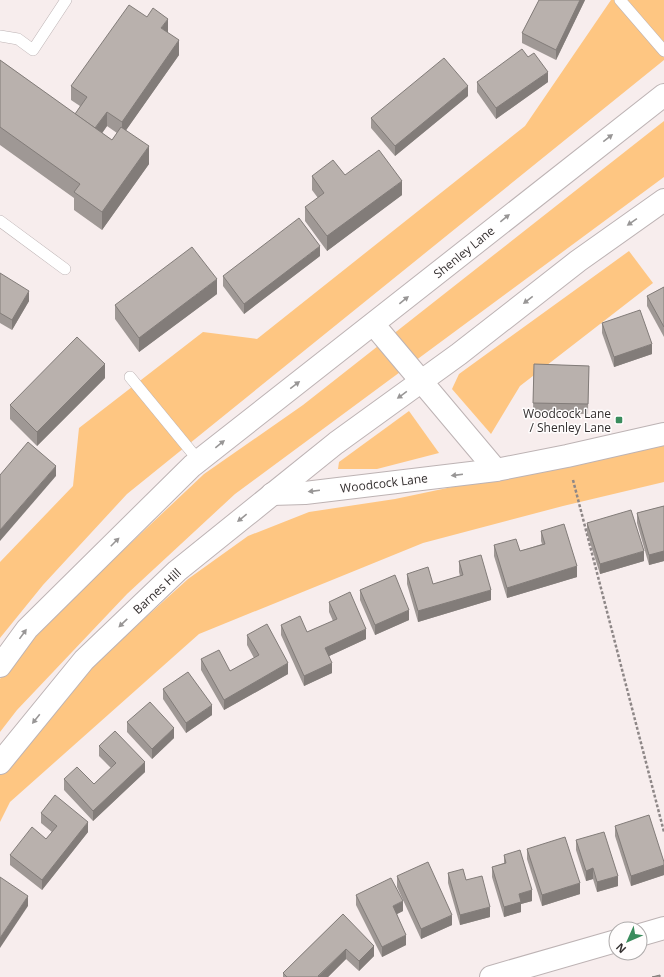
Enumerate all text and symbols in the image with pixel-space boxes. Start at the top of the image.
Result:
one-way arrow [602,134,613,143]
one-way arrow [500,214,511,223]
one-way arrow [627,218,638,226]
street label: Shenley Lane [430,222,498,282]
one-way arrow [399,296,410,305]
one-way arrow [523,296,534,304]
one-way arrow [289,380,300,389]
one-way arrow [397,391,407,399]
place label: Woodcock Lane / Shenley Lane [523,405,611,436]
marker: Woodcock Lane / Shenley Lane [614,415,624,425]
one-way arrow [214,440,225,448]
street label: Woodcock Lane [339,469,429,497]
one-way arrow [451,472,463,478]
one-way arrow [308,488,320,495]
one-way arrow [236,514,247,523]
one-way arrow [110,537,120,547]
street label: Barnes Hill [129,564,185,618]
one-way arrow [118,618,128,628]
one-way arrow [19,629,27,639]
one-way arrow [32,714,41,724]
north arrow [608,921,648,961]
text: N [612,940,629,957]

